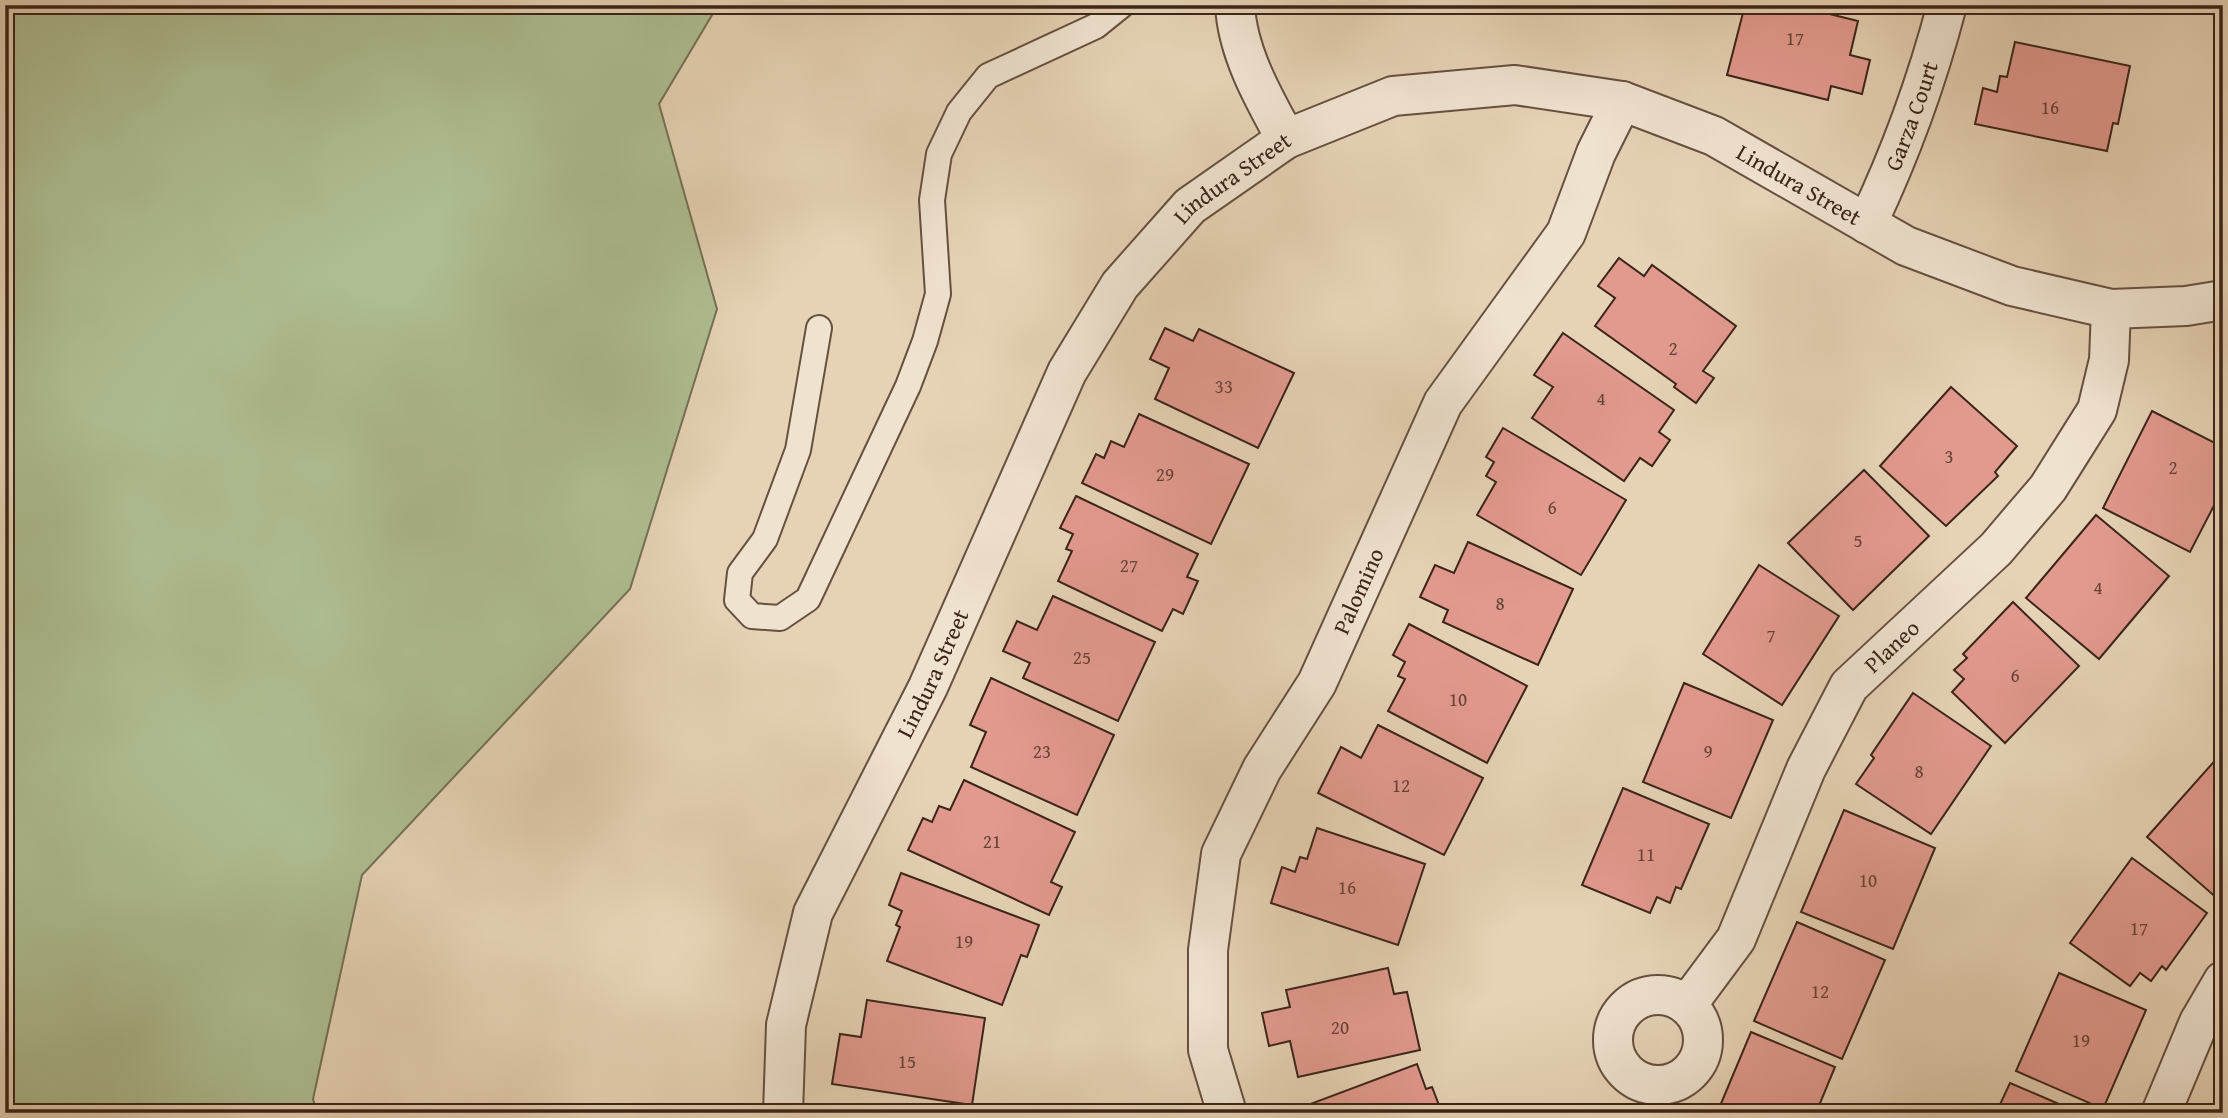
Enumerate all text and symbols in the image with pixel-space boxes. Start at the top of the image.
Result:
house number: 17 [1786,24,1804,52]
street label: Garza Court [1876,57,1946,175]
house number: 16 [2041,93,2059,121]
street label: Lindura Street [1165,123,1297,231]
street label: Lindura Street [1731,135,1868,233]
house number: 2 [1668,334,1678,362]
house number: 33 [1215,372,1233,400]
house number: 4 [1596,384,1606,412]
house number: 3 [1944,442,1954,470]
house number: 2 [2168,453,2178,481]
house number: 29 [1156,460,1174,488]
house number: 6 [1547,493,1557,521]
house number: 5 [1853,526,1863,554]
street label: Palomino [1324,542,1392,639]
house number: 27 [1120,551,1138,579]
house number: 4 [2093,573,2103,601]
house number: 8 [1495,589,1505,617]
street label: Lindura Street [888,604,976,743]
street label: Planeo [1856,611,1927,680]
house number: 7 [1766,621,1776,649]
house number: 25 [1073,643,1091,671]
house number: 6 [2010,661,2020,689]
house number: 10 [1449,685,1467,713]
house number: 23 [1033,737,1051,765]
house number: 9 [1703,737,1713,765]
house number: 8 [1914,757,1924,785]
house number: 12 [1392,771,1410,799]
house number: 21 [983,827,1001,855]
house number: 11 [1637,840,1655,868]
house number: 10 [1859,866,1877,894]
house number: 16 [1338,873,1356,901]
house number: 17 [2130,914,2148,942]
house number: 19 [955,927,973,955]
house number: 12 [1811,977,1829,1005]
house number: 20 [1331,1013,1349,1041]
house number: 19 [2072,1026,2090,1054]
house number: 15 [898,1047,916,1075]

